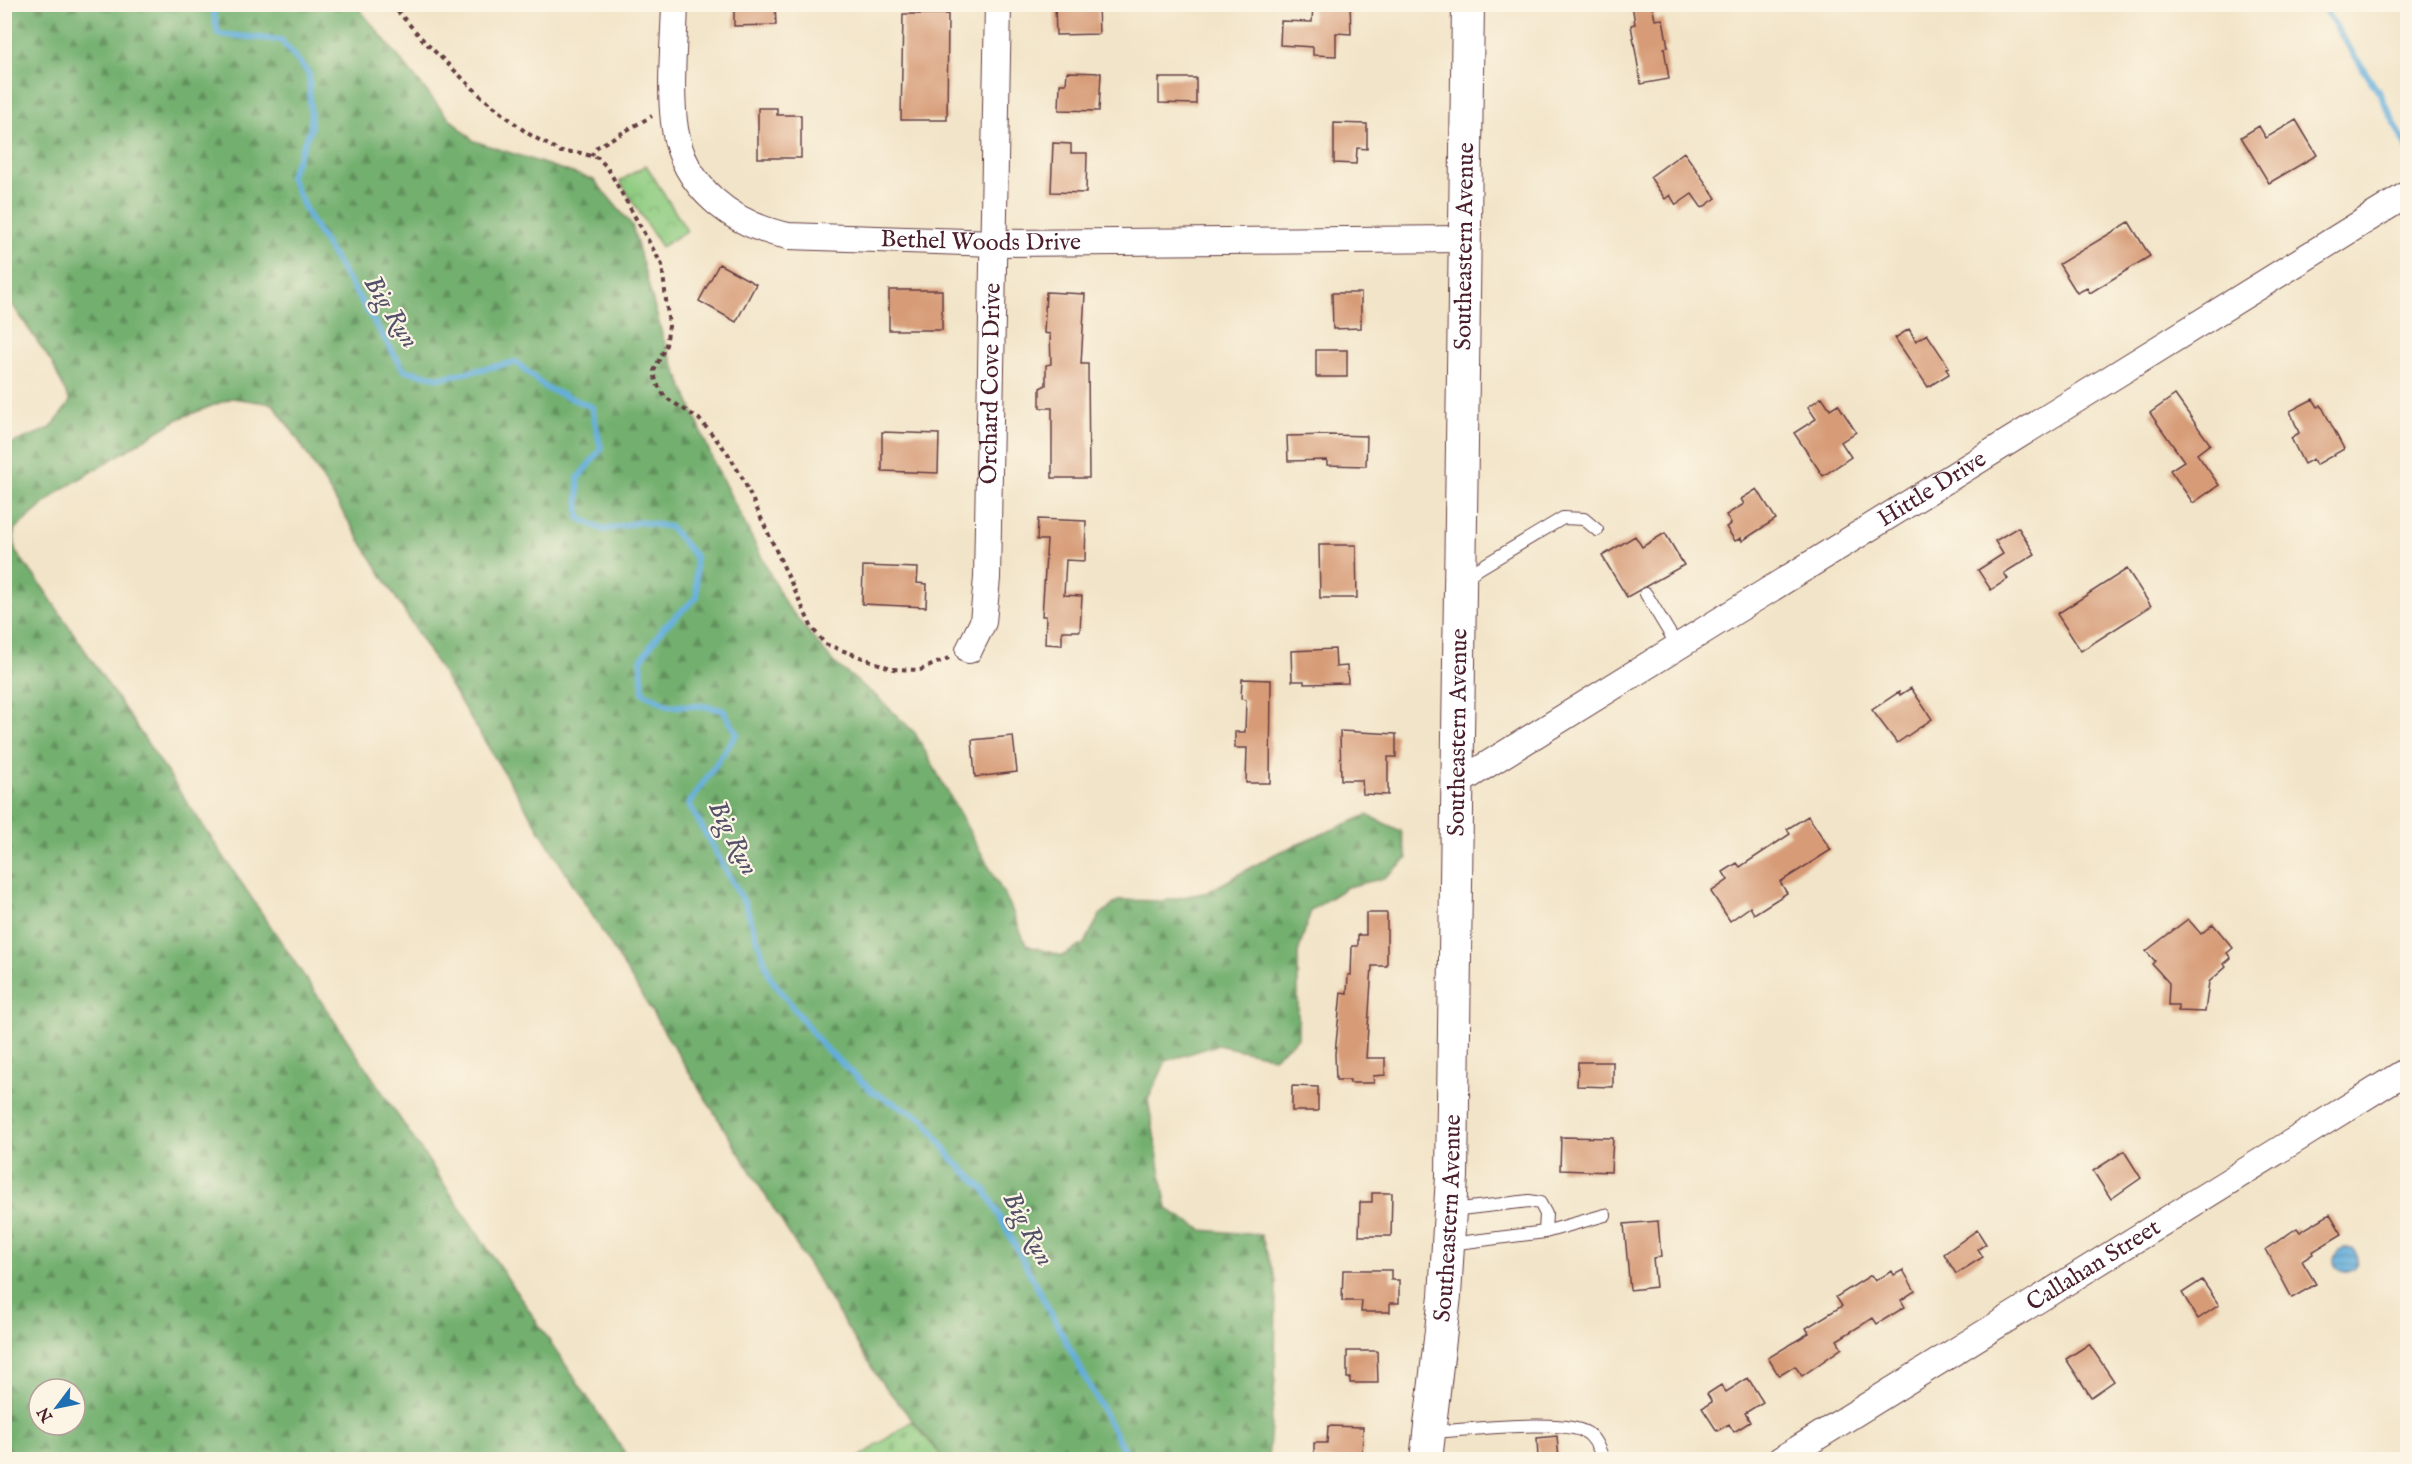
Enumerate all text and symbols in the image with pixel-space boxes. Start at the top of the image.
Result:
street label: Southeastern Avenue [1448,142,1482,351]
street label: Bethel Woods Drive [880,224,1081,259]
water label: Big Run [355,269,426,355]
street label: Orchard Cove Drive [973,282,1008,485]
street label: Hittle Drive [1872,444,1992,534]
street label: Southeastern Avenue [1441,628,1475,836]
water label: Big Run [699,795,766,882]
street label: Southeastern Avenue [1427,1114,1468,1324]
water label: Big Run [994,1186,1061,1273]
street label: Callahan Street [2021,1212,2166,1319]
north arrow [27,1377,87,1437]
text: N [34,1403,59,1426]

